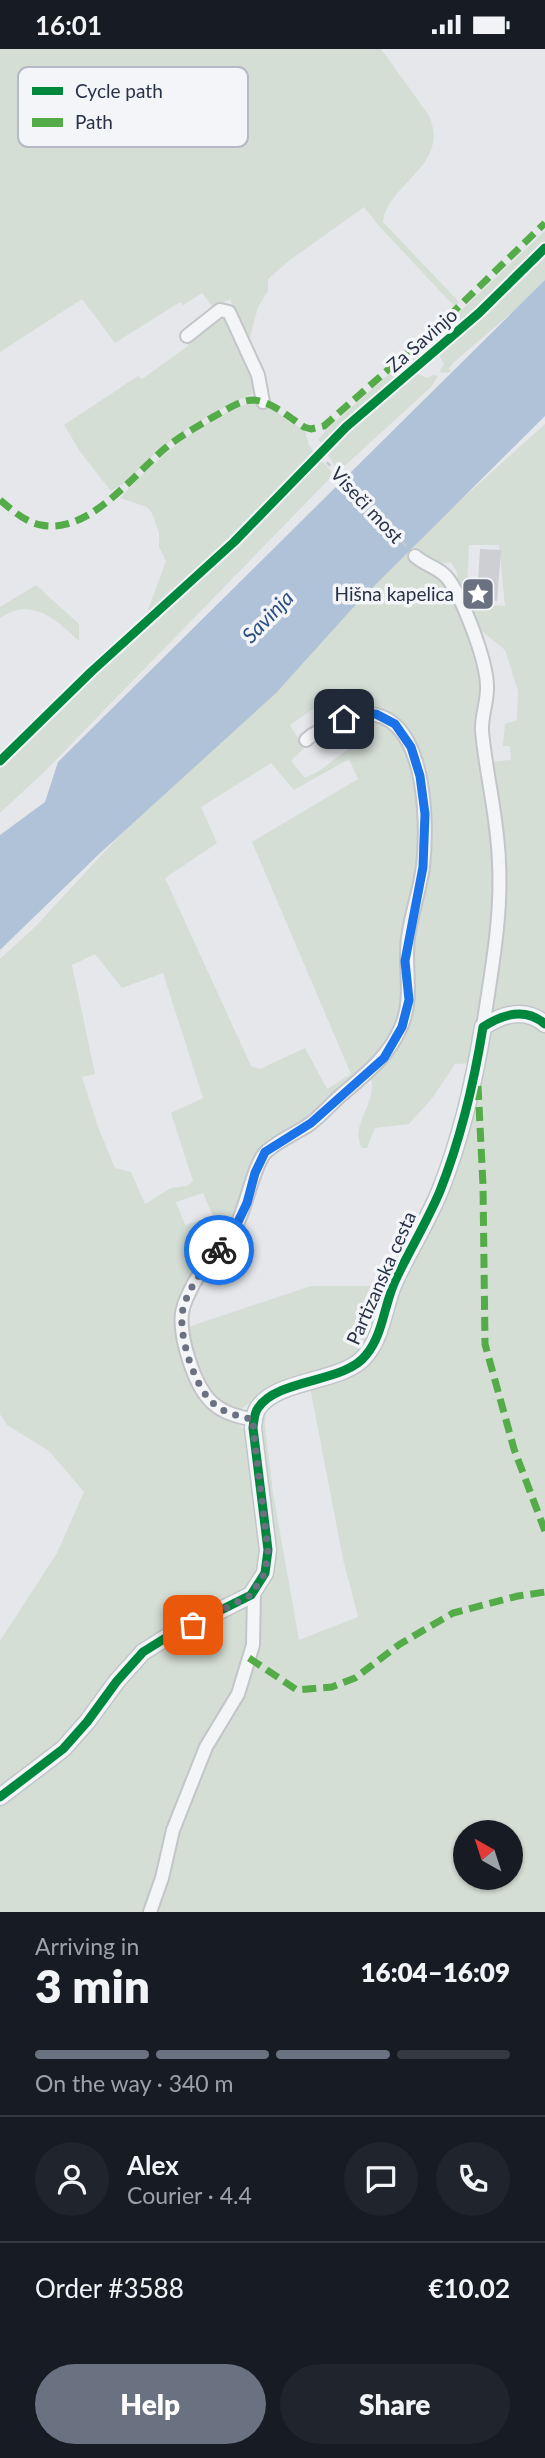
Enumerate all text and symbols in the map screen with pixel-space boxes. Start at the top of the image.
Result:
text: 16:01 [35,9,102,41]
legend [18,67,248,147]
text: Cycle path [75,79,163,102]
text: Path [75,110,113,133]
street label: Za Savinjo [382,303,461,376]
street label: Viseči most [326,462,409,548]
place icon: Hišna kapelica [459,575,497,613]
place label: Hišna kapelica [335,582,454,605]
water label: Savinja [236,585,298,647]
pin [314,689,374,749]
icon: home [325,700,363,738]
street label: Partizanska cesta [341,1208,420,1348]
courier [184,1215,254,1285]
icon: bike [200,1231,238,1269]
pin [163,1595,223,1655]
icon: bag [174,1606,212,1644]
north arrow [453,1820,523,1890]
map controls [453,1820,523,1890]
text: Arriving in [35,1932,139,1960]
text: 16:04–16:09 [360,1956,510,1988]
text: 3 min [35,1958,150,2013]
text: On the way · 340 m [35,2069,234,2097]
button: person [35,2142,109,2216]
button: chat [344,2142,418,2216]
button: phone [436,2142,510,2216]
text: Alex [127,2149,179,2181]
text: Courier · 4.4 [127,2181,252,2209]
text: Order #3588 [35,2272,184,2304]
text: €10.02 [428,2272,510,2304]
button: Help [35,2364,266,2444]
button: Share [280,2364,510,2444]

